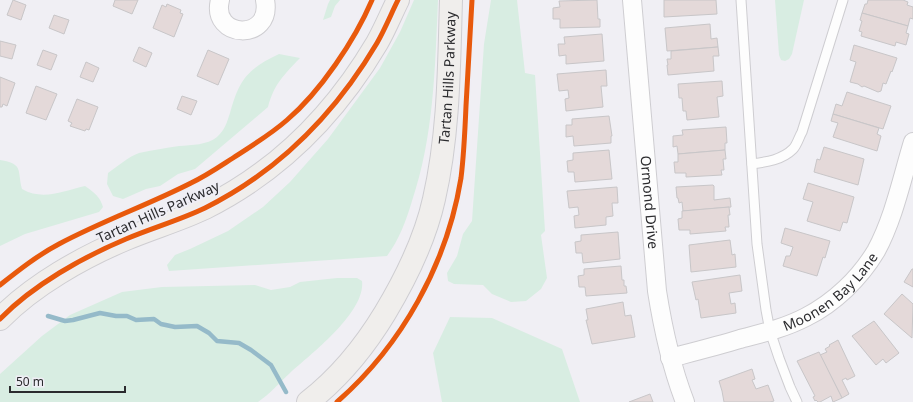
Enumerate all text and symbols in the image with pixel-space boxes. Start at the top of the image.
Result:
street label: Tartan Hills Parkway [434,10,460,145]
street label: Ormond Drive [636,155,663,250]
street label: Tartan Hills Parkway [93,176,223,247]
street label: Moonen Bay Lane [780,249,882,335]
scale bar [10,368,125,394]
text: 50 m [16,373,44,390]

